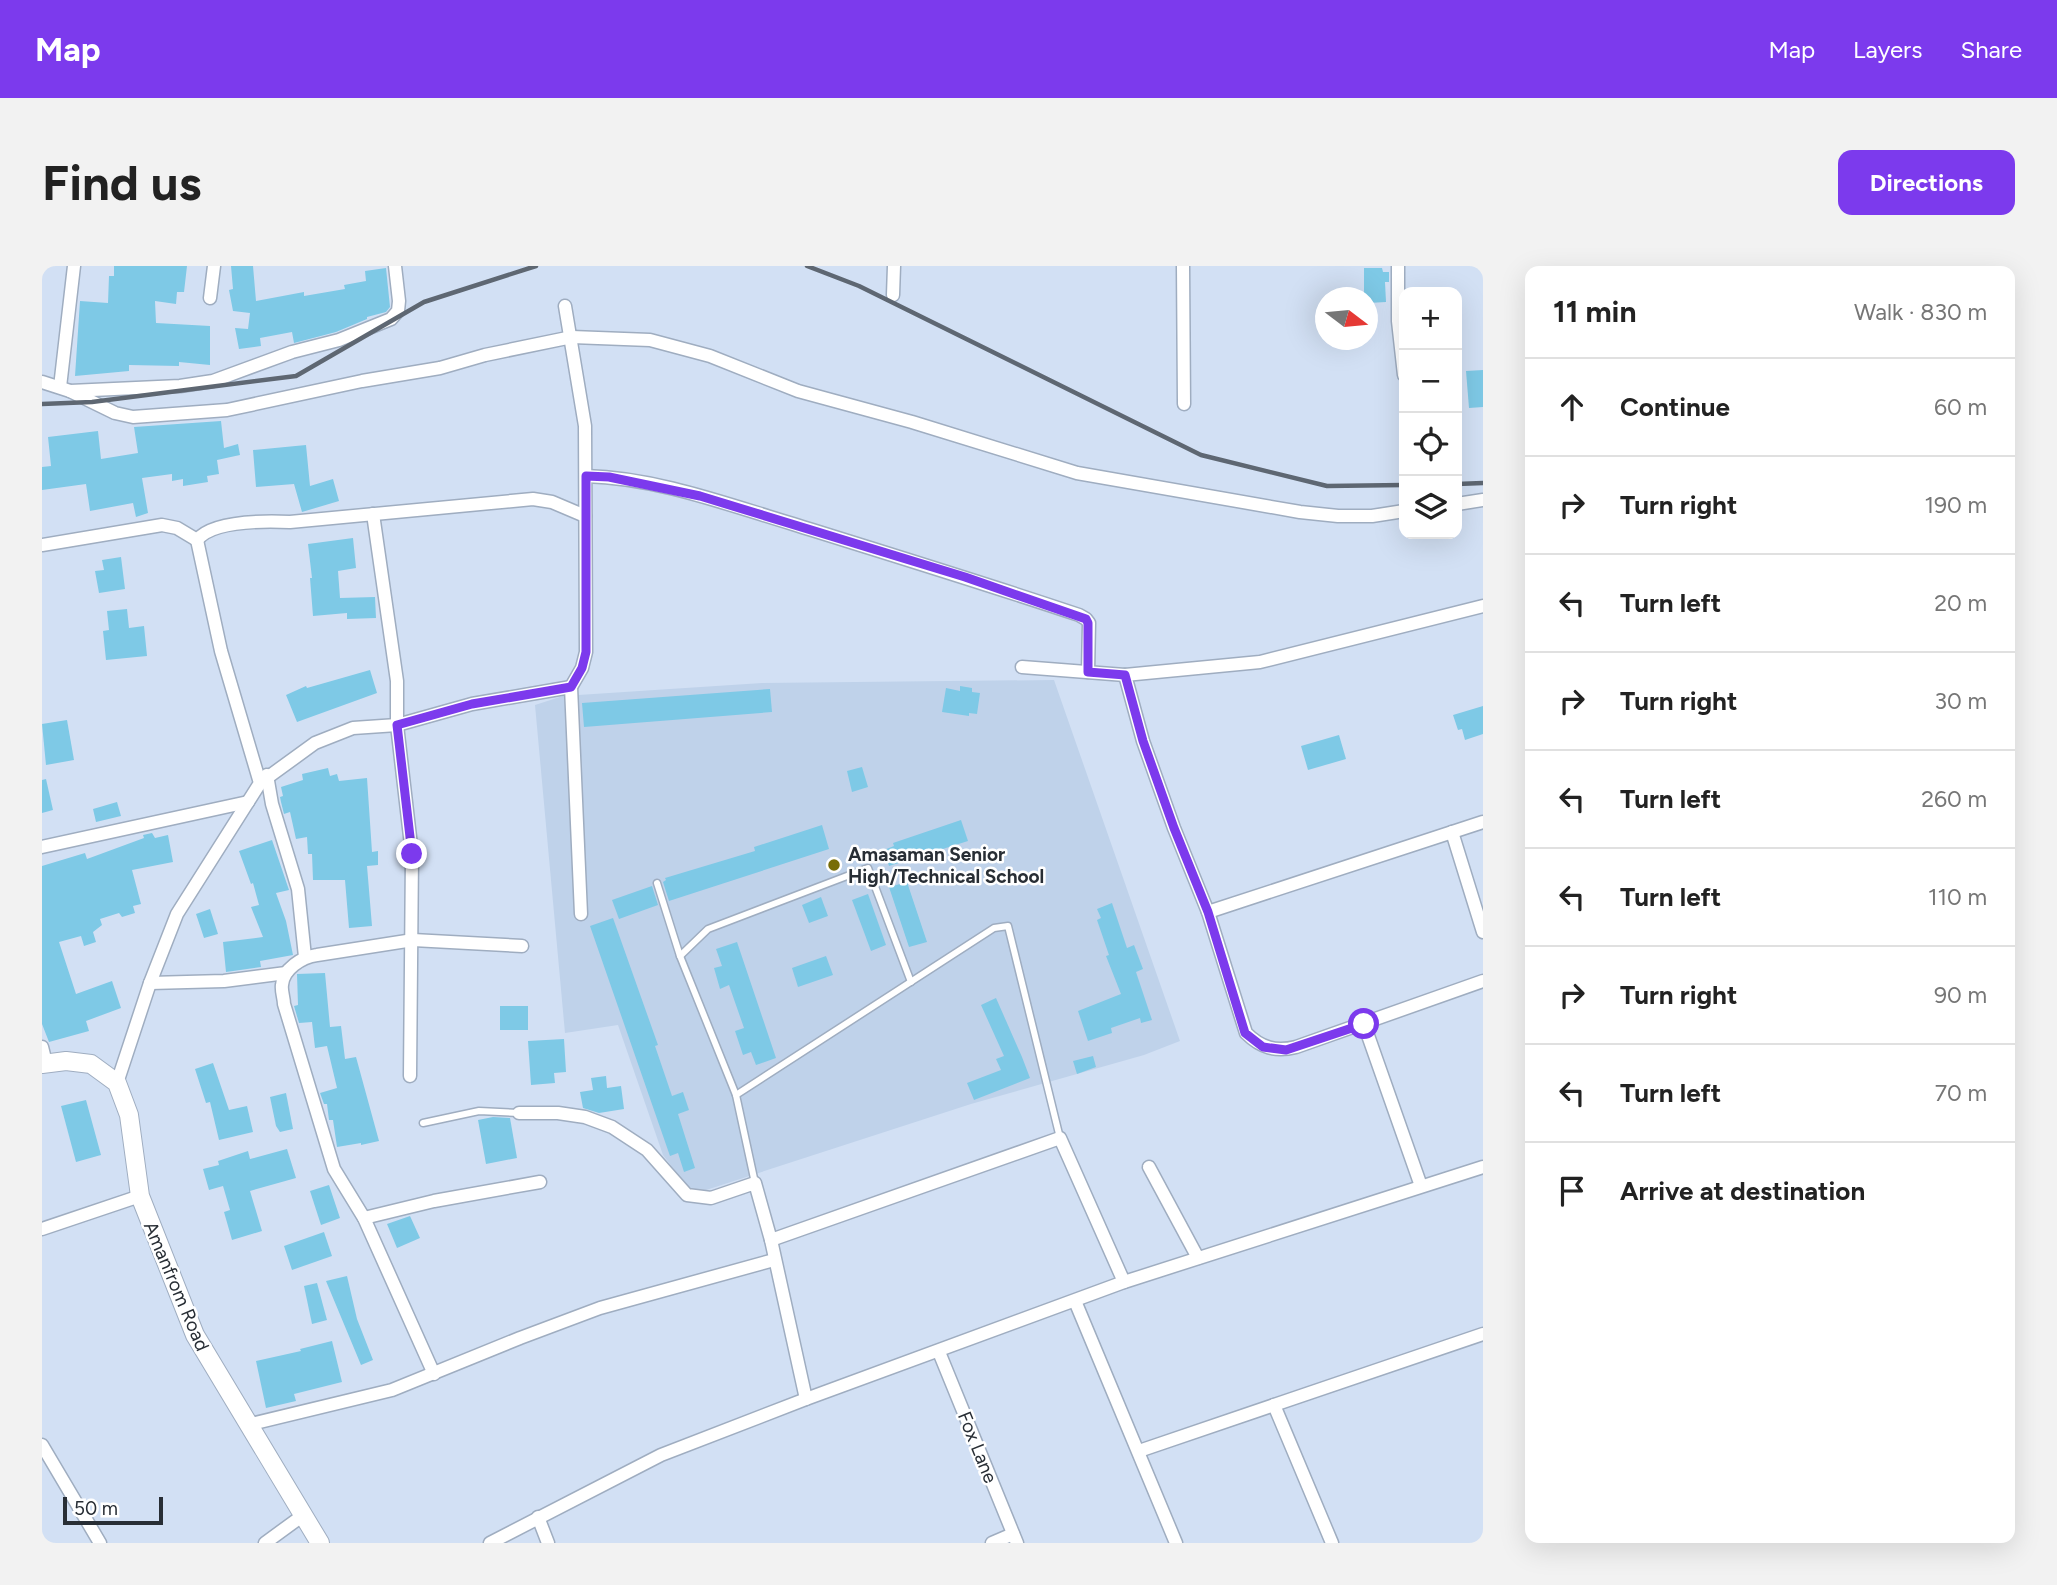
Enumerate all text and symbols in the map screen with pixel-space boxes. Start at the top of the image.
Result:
text: Map [35,30,101,69]
text: Map [1768,35,1815,64]
text: Layers [1853,35,1922,64]
text: Share [1960,35,2022,64]
button: Directions [1838,150,2015,215]
text: Find us [42,153,201,212]
north arrow [1315,287,1378,350]
map controls [1399,287,1462,539]
button: + [1399,287,1462,350]
text: 11 min [1553,293,1637,330]
text: Walk · 830 m [1854,298,1987,326]
button: − [1399,350,1462,413]
icon: ahead [1553,388,1591,426]
text: Continue [1620,391,1730,423]
text: 60 m [1934,393,1987,421]
button: locate [1399,413,1462,476]
button: layers [1399,476,1462,539]
icon: right [1553,486,1591,524]
text: Turn right [1620,489,1737,521]
text: 190 m [1924,491,1987,519]
icon: left [1553,584,1591,622]
text: Turn left [1620,587,1721,619]
text: 20 m [1934,589,1987,617]
icon: right [1553,682,1591,720]
text: Turn right [1620,685,1737,717]
text: 30 m [1934,687,1987,715]
icon: left [1553,780,1591,818]
text: Turn left [1620,783,1721,815]
text: 260 m [1921,785,1987,813]
route end [396,838,427,869]
place label: Amasaman Senior High/Technical School [848,843,1044,888]
marker: Amasaman Senior High/Technical School [826,857,842,873]
icon: left [1553,878,1591,916]
text: Turn left [1620,881,1721,913]
text: 110 m [1928,883,1987,911]
icon: right [1553,976,1591,1014]
text: Turn right [1620,979,1737,1011]
text: 90 m [1934,981,1987,1009]
route start [1348,1008,1379,1039]
icon: left [1553,1074,1591,1112]
text: Turn left [1620,1077,1721,1109]
text: 70 m [1935,1079,1987,1107]
icon: arrive [1553,1172,1591,1210]
text: Arrive at destination [1620,1175,1865,1207]
street label: Amanfrom Road [139,1218,214,1354]
street label: Fox Lane [953,1408,1002,1486]
scale bar [63,1494,163,1526]
text: 50 m [74,1497,118,1520]

